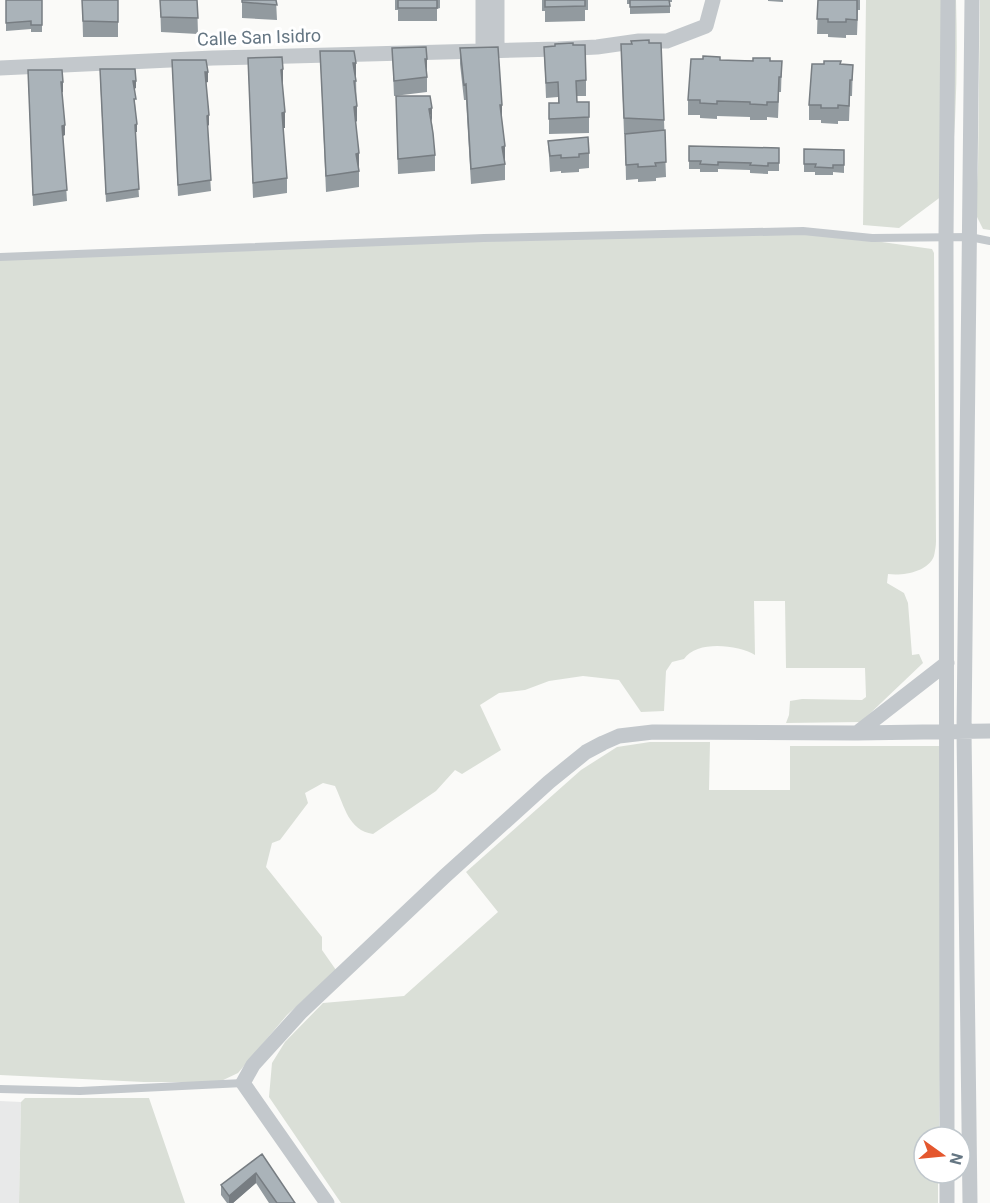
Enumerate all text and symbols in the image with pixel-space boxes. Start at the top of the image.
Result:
street label: Calle San Isidro [197,24,321,50]
north arrow [912,1125,972,1185]
text: N [945,1151,967,1167]

